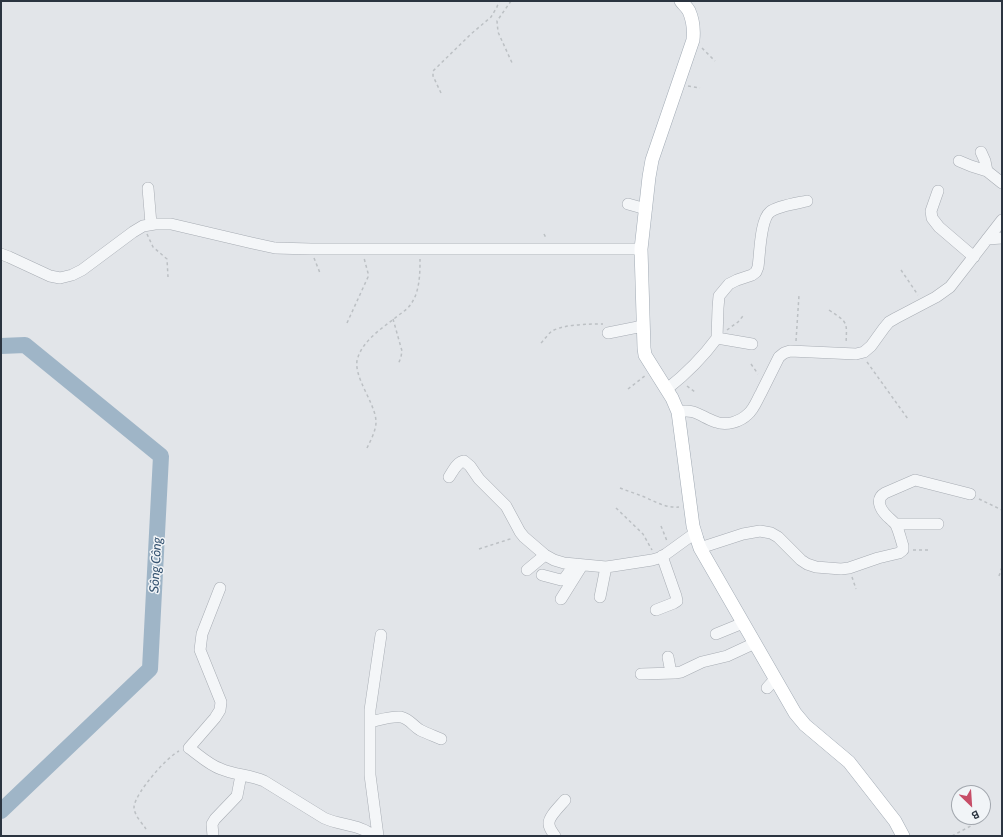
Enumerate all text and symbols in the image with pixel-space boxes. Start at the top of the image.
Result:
water label: Sông Công [147,537,165,593]
north arrow [951,785,991,825]
text: B [970,807,982,823]

